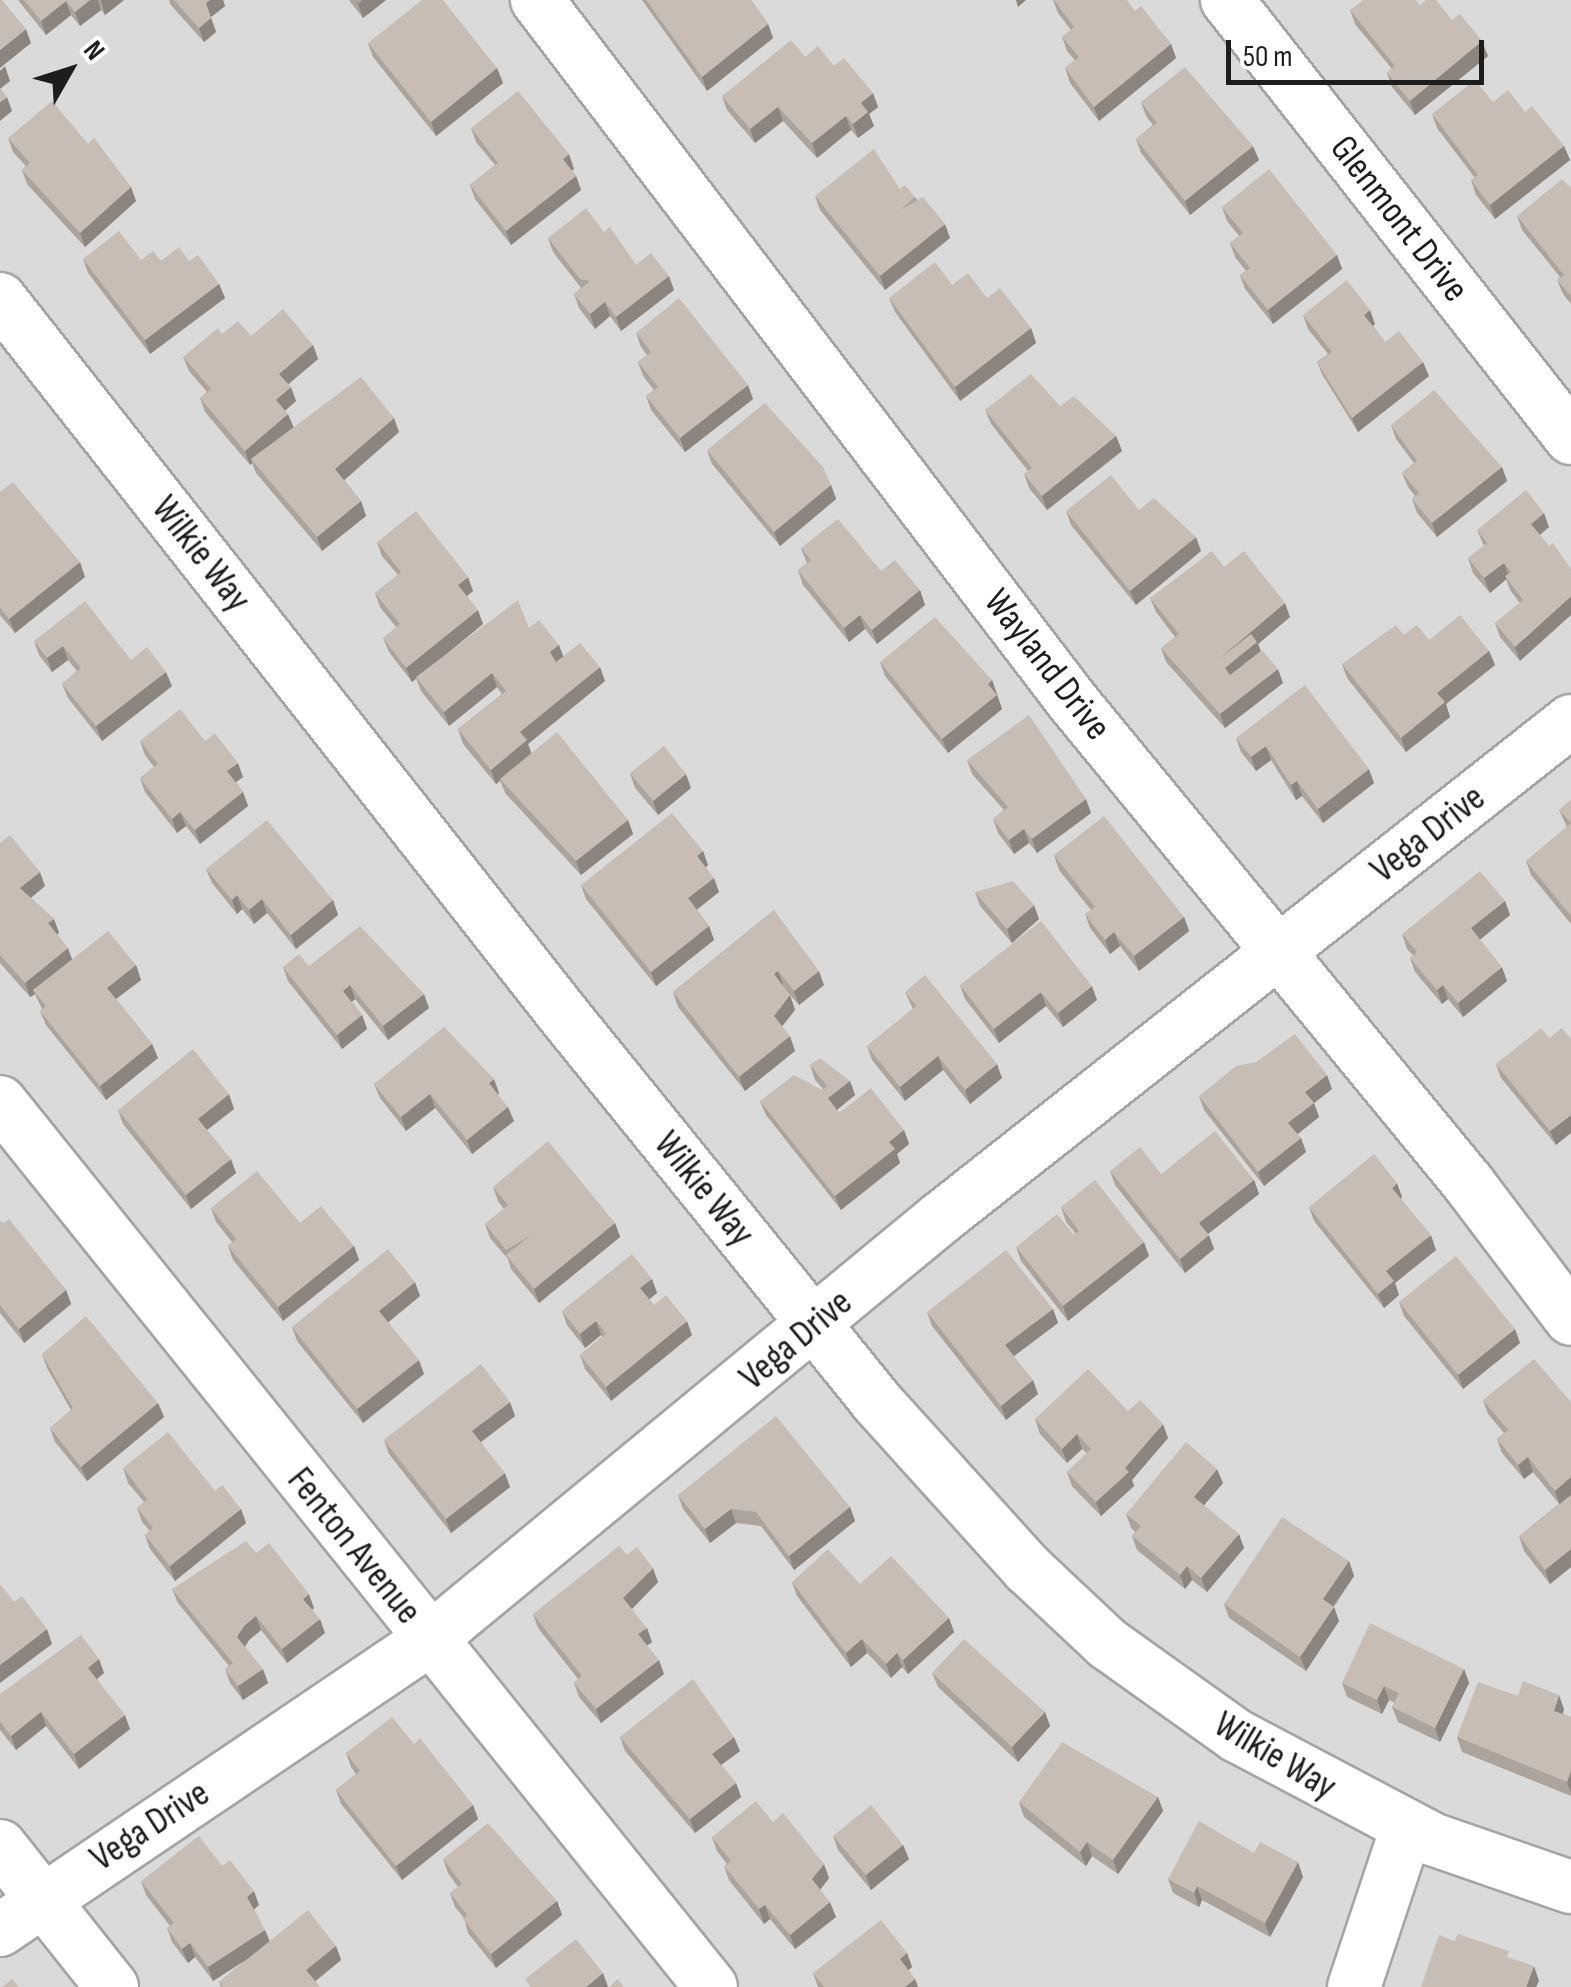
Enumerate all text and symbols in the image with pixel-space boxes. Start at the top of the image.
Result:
north arrow [20,20,120,120]
scale bar [1231,20,1488,82]
text: N [76,35,111,67]
text: 50 m [1243,39,1292,75]
street label: Glenmont Drive [1320,127,1478,311]
street label: Wilkie Way [142,487,260,621]
street label: Wayland Drive [974,580,1120,750]
street label: Vega Drive [1362,775,1494,893]
street label: Wilkie Way [644,1122,764,1256]
street label: Vega Drive [730,1280,862,1400]
street label: Fenton Avenue [277,1459,431,1633]
street label: Wilkie Way [1206,1702,1344,1810]
street label: Vega Drive [82,1771,218,1881]

